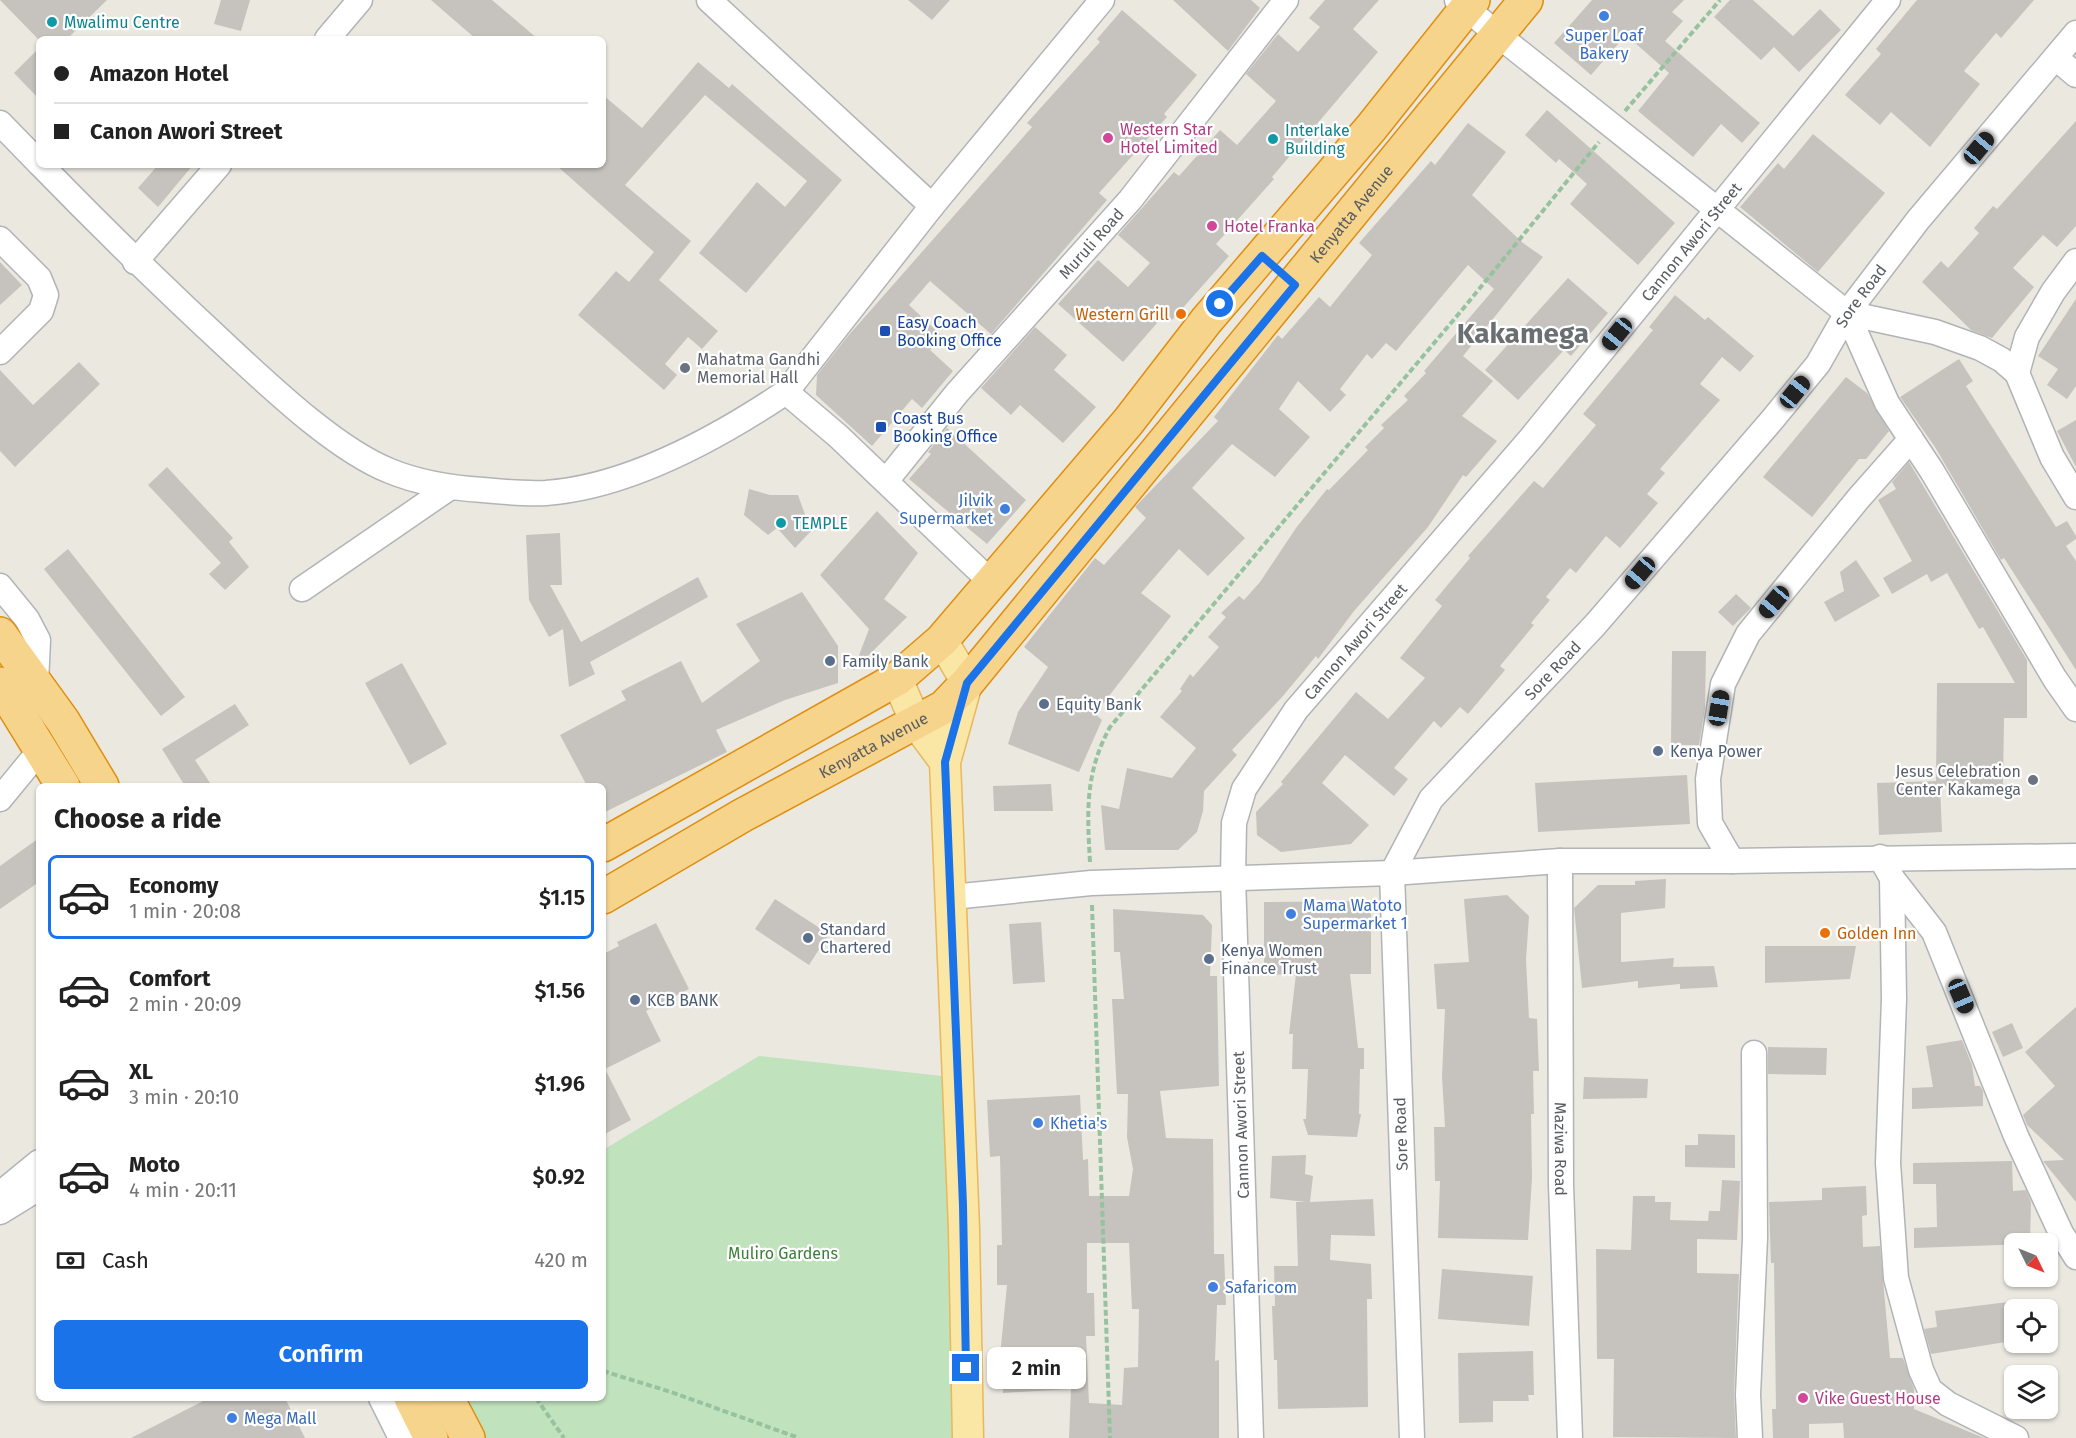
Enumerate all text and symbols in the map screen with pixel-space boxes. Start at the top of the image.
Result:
marker: Super Loaf Bakery [1597,9,1611,23]
place label: Mwalimu Centre [64,13,180,32]
marker: Mwalimu Centre [45,15,59,29]
place label: Super Loaf Bakery [1565,26,1644,63]
text: Amazon Hotel [90,60,229,87]
text: Canon Awori Street [90,118,283,145]
place label: Western Star Hotel Limited [1120,120,1218,157]
place label: Interlake Building [1285,121,1350,158]
car [1961,128,1997,168]
marker: Western Star Hotel Limited [1101,131,1115,145]
marker: Interlake Building [1266,132,1280,146]
street label: Kenyatta Avenue [1305,161,1397,267]
street label: Cannon Awori Street [1637,178,1745,305]
street label: Muruli Road [1055,204,1127,282]
place label: Hotel Franka [1224,217,1315,236]
marker: Hotel Franka [1205,219,1219,233]
street label: Sore Road [1831,261,1890,331]
route start [1206,290,1233,317]
place label: Western Grill [1076,305,1169,324]
marker: Western Grill [1174,307,1188,321]
place label: Easy Coach Booking Office [897,313,1002,350]
car [1599,314,1635,354]
district label: Kakamega [1457,317,1589,350]
marker: Easy Coach Booking Office [878,324,892,338]
place label: Mahatma Gandhi Memorial Hall [697,350,820,387]
marker: Mahatma Gandhi Memorial Hall [678,361,692,375]
car [1777,372,1813,412]
place label: Coast Bus Booking Office [893,409,998,446]
marker: Coast Bus Booking Office [874,420,888,434]
place label: Jilvik Supermarket [899,491,994,528]
marker: Jilvik Supermarket [998,502,1012,516]
place label: TEMPLE [793,514,848,533]
marker: TEMPLE [774,516,788,530]
car [1622,553,1658,593]
street label: Cannon Awori Street [1300,579,1411,703]
car [1756,582,1792,622]
street label: Sore Road [1520,637,1585,704]
place label: Family Bank [842,652,929,671]
marker: Family Bank [823,654,837,668]
car [1707,689,1731,727]
place label: Equity Bank [1056,695,1142,714]
marker: Equity Bank [1037,697,1051,711]
street label: Kenyatta Avenue [815,708,931,782]
place label: Kenya Power [1670,742,1763,761]
marker: Kenya Power [1651,744,1665,758]
place label: Jesus Celebration Center Kakamega [1895,762,2021,799]
marker: Jesus Celebration Center Kakamega [2026,773,2040,787]
text: Choose a ride [54,803,221,835]
icon: car [57,870,111,924]
text: Economy [129,872,218,899]
text: $1.15 [539,884,585,911]
place label: Mama Watoto Supermarket 1 [1303,896,1408,933]
text: 1 min · 20:08 [129,899,241,923]
marker: Mama Watoto Supermarket 1 [1284,907,1298,921]
place label: Standard Chartered [820,920,891,957]
place label: Golden Inn [1837,924,1916,943]
marker: Golden Inn [1818,926,1832,940]
marker: Standard Chartered [801,931,815,945]
place label: Kenya Women Finance Trust [1221,941,1323,978]
marker: Kenya Women Finance Trust [1202,952,1216,966]
icon: car [57,963,111,1017]
text: Comfort [129,965,210,992]
car [1946,976,1976,1016]
text: $1.56 [534,977,585,1004]
place label: KCB BANK [647,991,719,1010]
text: 2 min · 20:09 [129,992,241,1016]
marker: KCB BANK [628,993,642,1007]
street label: Cannon Awori Street [1229,1051,1253,1199]
icon: car [57,1056,111,1110]
text: XL [129,1058,153,1085]
text: $1.96 [535,1070,585,1097]
text: 3 min · 20:10 [129,1085,239,1109]
street label: Sore Road [1390,1097,1412,1171]
street label: Maziwa Road [1551,1102,1571,1196]
place label: Khetia's [1050,1114,1107,1133]
marker: Khetia's [1031,1116,1045,1130]
icon: car [57,1149,111,1203]
text: Moto [129,1151,180,1178]
text: $0.92 [533,1163,585,1190]
text: 4 min · 20:11 [129,1178,237,1202]
north arrow [2004,1233,2058,1287]
map controls [2004,1233,2058,1419]
icon: cash [54,1244,87,1277]
park label: Muliro Gardens [728,1244,838,1263]
text: Cash [102,1247,149,1274]
text: 420 m [534,1248,588,1272]
place label: Safaricom [1225,1278,1297,1297]
marker: Safaricom [1206,1280,1220,1294]
button: locate [2004,1299,2058,1353]
button: Confirm [54,1320,588,1389]
callout: 2 min [987,1347,1086,1389]
route end [952,1354,979,1381]
text: 2 min [1012,1356,1061,1380]
button: layers [2004,1365,2058,1419]
place label: Vike Guest House [1815,1389,1941,1408]
marker: Vike Guest House [1796,1391,1810,1405]
place label: Mega Mall [244,1409,317,1428]
marker: Mega Mall [225,1411,239,1425]

